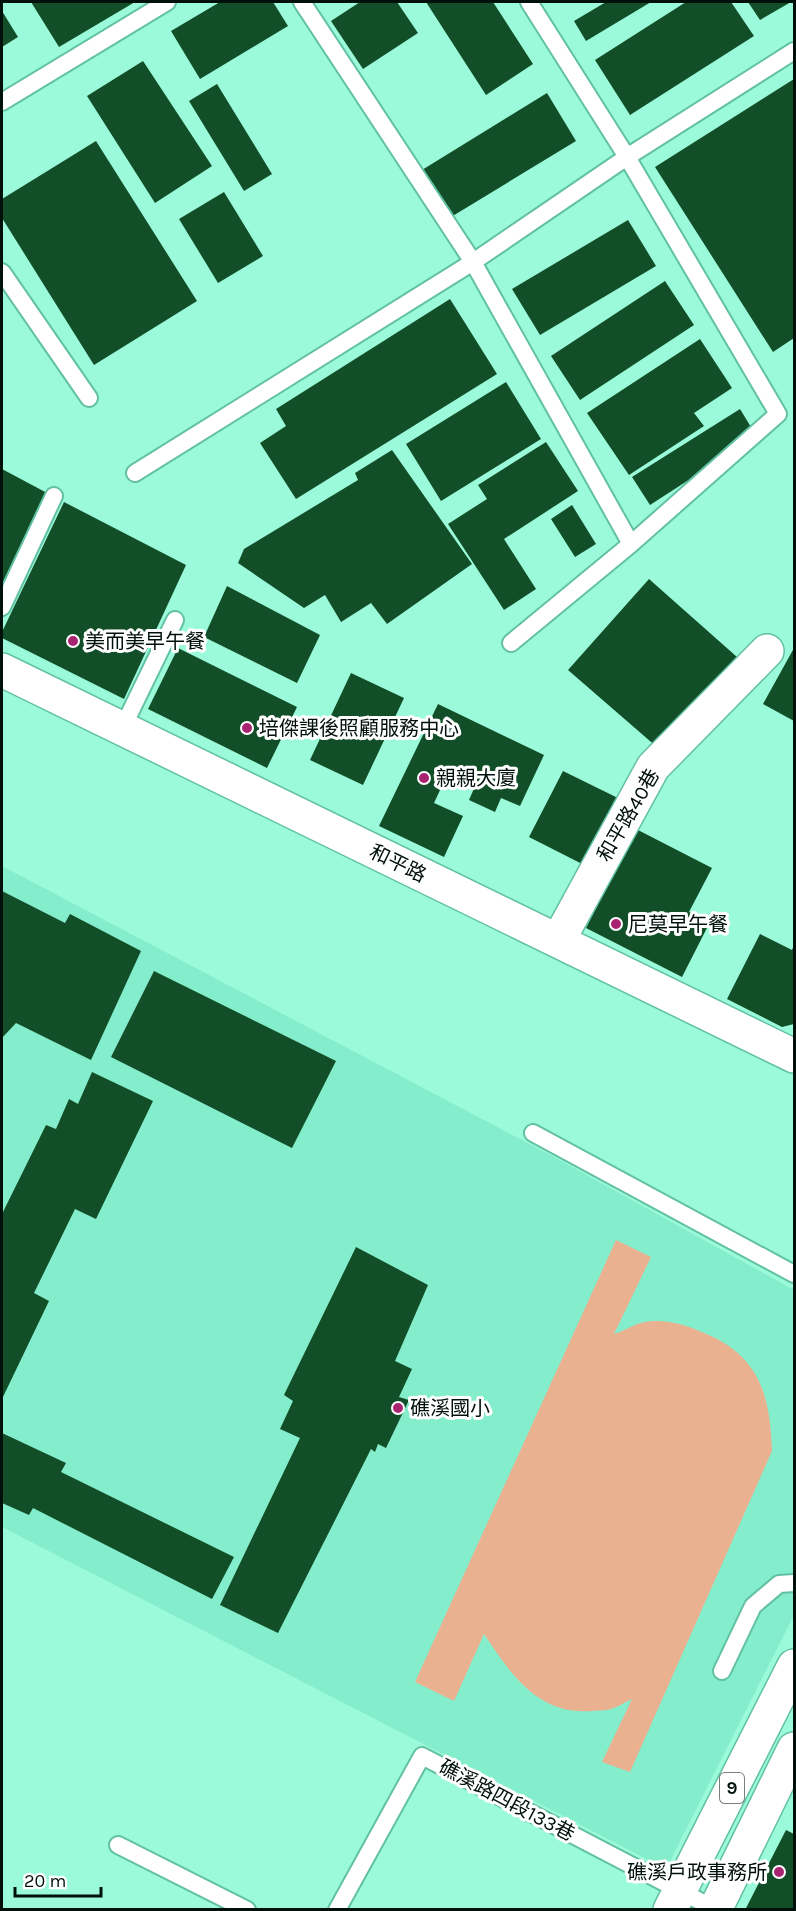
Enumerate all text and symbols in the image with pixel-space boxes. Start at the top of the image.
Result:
place label: 美而美早午餐 [85,630,205,653]
marker: 美而美早午餐 [66,634,80,648]
place label: 培傑課後照顧服務中心 [259,717,459,740]
marker: 培傑課後照顧服務中心 [240,721,254,735]
street label: 和平路40巷 [593,765,664,866]
place label: 親親大廈 [436,767,516,790]
marker: 親親大廈 [417,771,431,785]
street label: 和平路 [366,840,430,887]
place label: 尼莫早午餐 [628,913,728,936]
marker: 尼莫早午餐 [609,917,623,931]
place label: 礁溪國小 [410,1397,490,1420]
marker: 礁溪國小 [391,1401,405,1415]
street label: 礁溪路四段133巷 [435,1755,578,1846]
road number: 9 [720,1773,744,1803]
scale bar [15,1860,100,1898]
place label: 礁溪戶政事務所 [627,1861,767,1884]
marker: 礁溪戶政事務所 [772,1865,786,1879]
text: 20 m [24,1870,66,1892]

